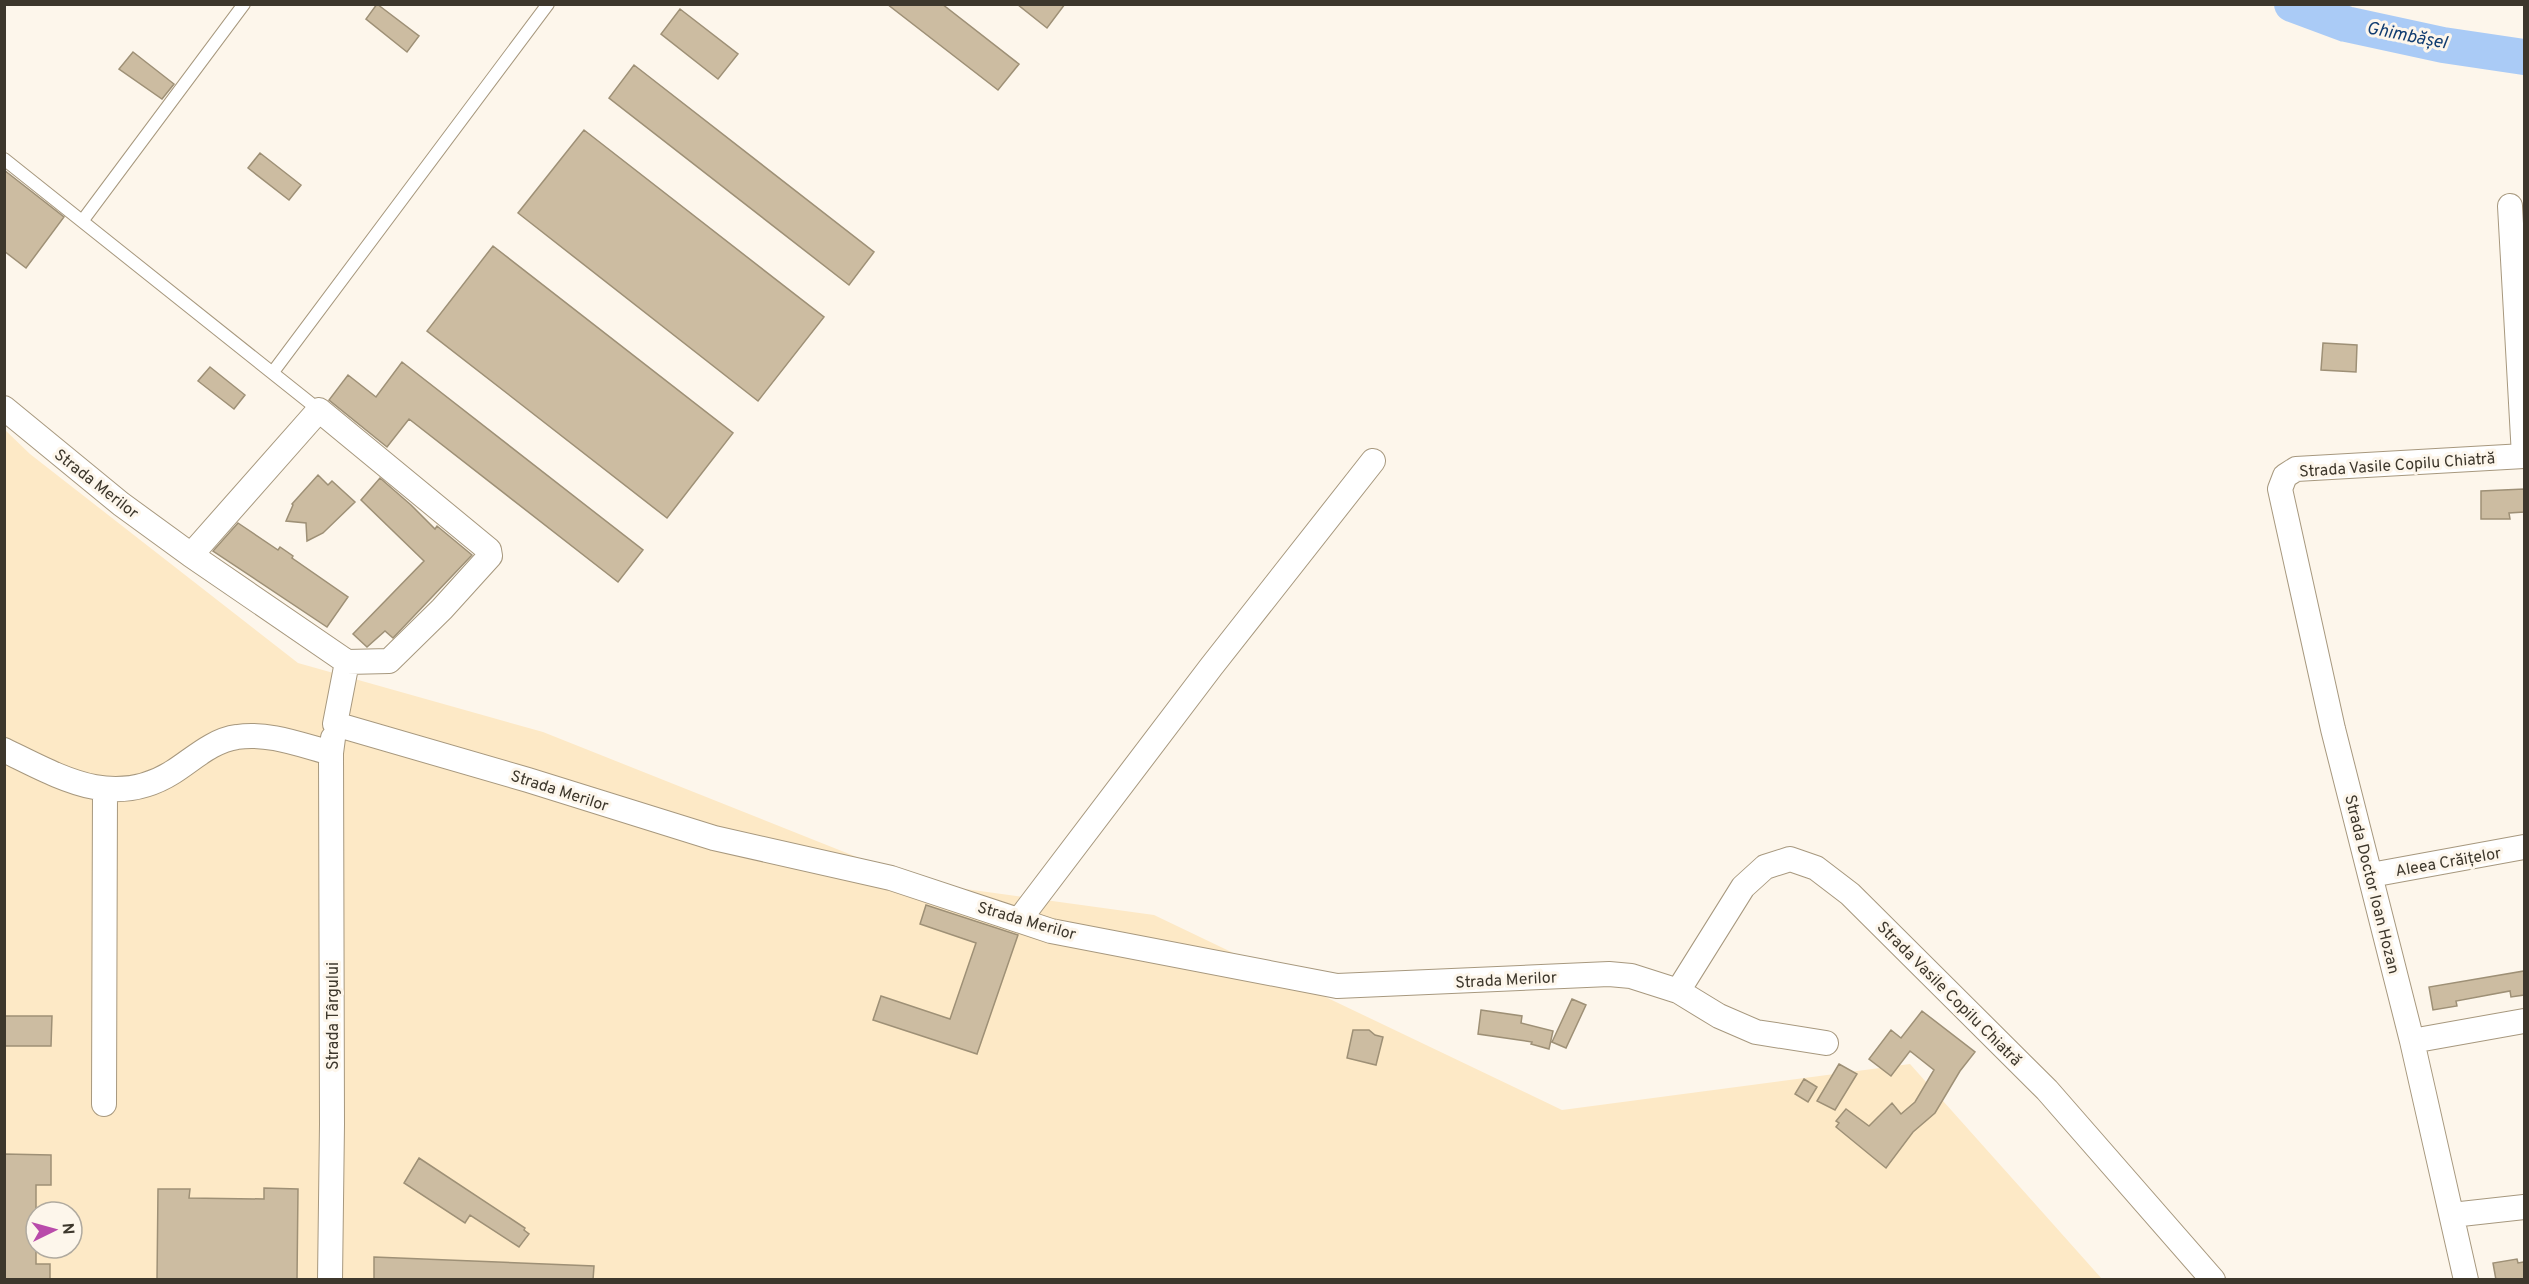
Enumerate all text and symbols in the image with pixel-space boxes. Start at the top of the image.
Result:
water label: Ghimbășel [2364,17,2450,56]
street label: Strada Merilor [50,445,142,524]
street label: Strada Vasile Copilu Chiatră [2298,449,2496,483]
street label: Strada Merilor [508,767,611,817]
street label: Strada Doctor Ioan Hozan [2339,793,2403,976]
street label: Aleea Crăițelor [2394,844,2503,882]
street label: Strada Merilor [975,898,1078,946]
street label: Strada Vasile Copilu Chiatră [1872,918,2025,1071]
street label: Strada Târgului [324,962,344,1070]
street label: Strada Merilor [1455,968,1557,994]
north arrow [24,1200,84,1260]
text: N [56,1222,77,1235]

